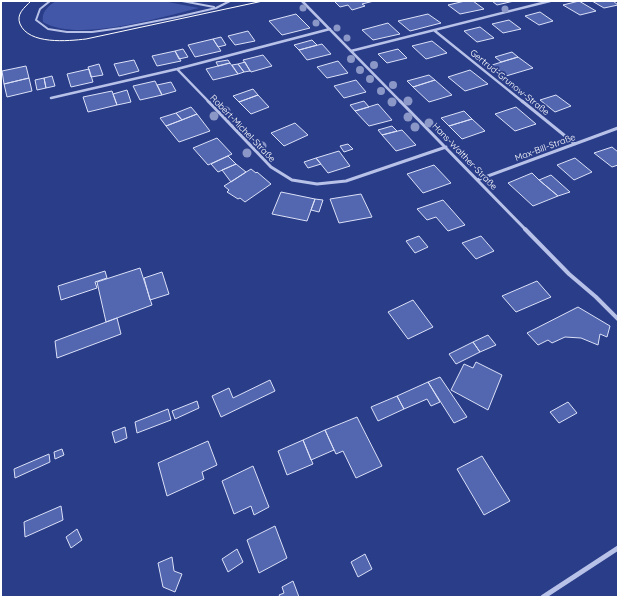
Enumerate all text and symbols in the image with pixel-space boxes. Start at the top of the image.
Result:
street label: Gertrud-Grunow-Straße [468,47,552,117]
street label: Robert-Michel-Straße [208,92,278,164]
street label: Hans-Walther-Straße [430,120,500,192]
street label: Max-Bill-Straße [513,131,577,163]

